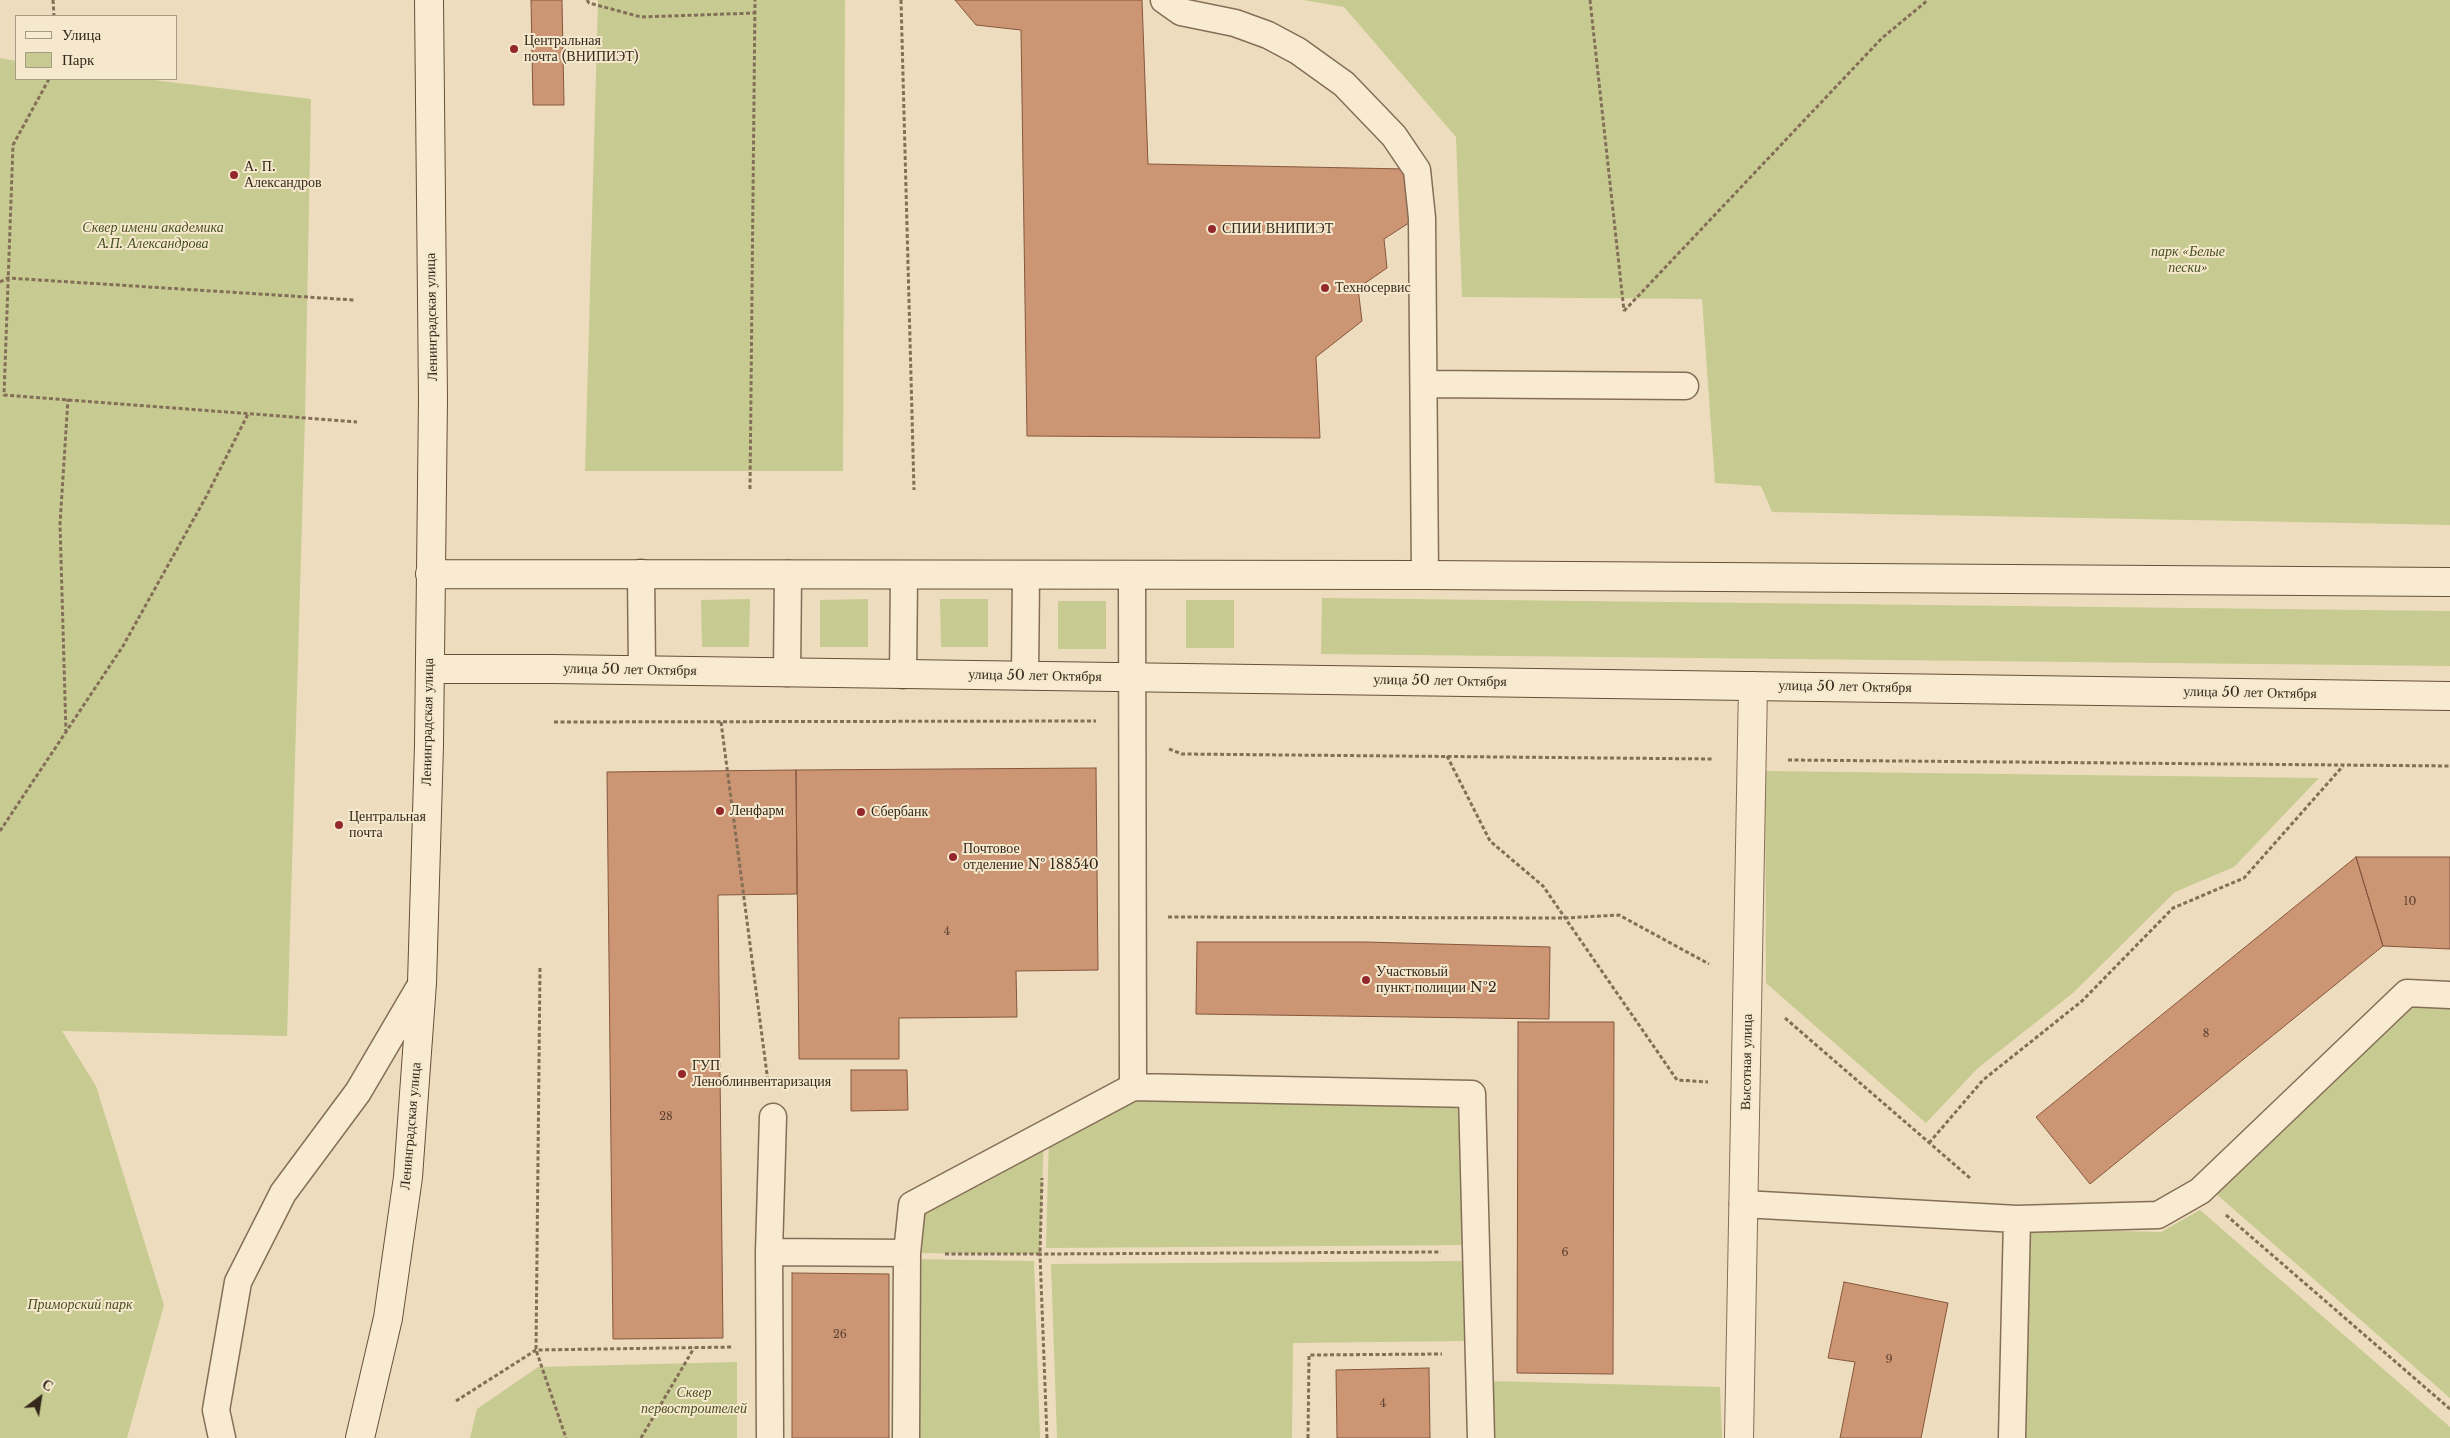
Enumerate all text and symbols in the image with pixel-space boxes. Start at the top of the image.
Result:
legend [15,15,178,80]
text: Улица [62,25,101,44]
place label: Центральная почта (ВНИПИЭТ) [524,33,639,65]
marker: Центральная почта (ВНИПИЭТ) [508,43,520,55]
text: Парк [62,50,94,69]
place label: А. П. Александров [244,159,322,192]
marker: А. П. Александров [228,169,240,181]
park label: Сквер имени академика А.П. Александрова [82,220,224,252]
place label: СПИИ ВНИПИЭТ [1222,221,1333,237]
marker: СПИИ ВНИПИЭТ [1206,223,1218,235]
park label: парк «Белые пески» [2151,244,2225,276]
street label: Ленинградская улица [422,253,442,381]
place label: Техносервис [1335,280,1411,296]
marker: Техносервис [1319,282,1331,294]
street label: Ленинградская улица [418,658,438,786]
street label: улица 50 лет Октября [563,660,697,680]
street label: улица 50 лет Октября [968,666,1102,686]
street label: улица 50 лет Октября [1373,671,1507,691]
street label: улица 50 лет Октября [1778,677,1912,697]
street label: улица 50 лет Октября [2183,683,2317,703]
place label: Ленфарм [730,803,784,819]
place label: Сбербанк [871,804,928,820]
marker: Ленфарм [714,805,726,817]
marker: Сбербанк [855,806,867,818]
place label: Центральная почта [349,809,426,842]
marker: Центральная почта [333,819,345,831]
place label: Почтовое отделение № 188540 [963,841,1099,874]
marker: Почтовое отделение № 188540 [947,851,959,863]
house number: 10 [2404,895,2416,909]
house number: 4 [944,925,950,939]
place label: Участковый пункт полиции №2 [1376,964,1497,996]
marker: Участковый пункт полиции №2 [1360,974,1372,986]
street label: Высотная улица [1738,1014,1756,1110]
house number: 8 [2203,1027,2209,1041]
place label: ГУП Леноблинвентаризация [692,1058,831,1090]
street label: Ленинградская улица [397,1061,425,1191]
marker: ГУП Леноблинвентаризация [676,1068,688,1080]
house number: 28 [659,1110,673,1124]
house number: 6 [1561,1246,1569,1260]
park label: Приморский парк [27,1297,133,1313]
house number: 26 [833,1328,847,1342]
house number: 9 [1885,1353,1893,1367]
north arrow [15,1373,65,1423]
text: С [39,1375,57,1395]
park label: Сквер первостроителей [641,1385,747,1418]
house number: 4 [1380,1397,1386,1411]

